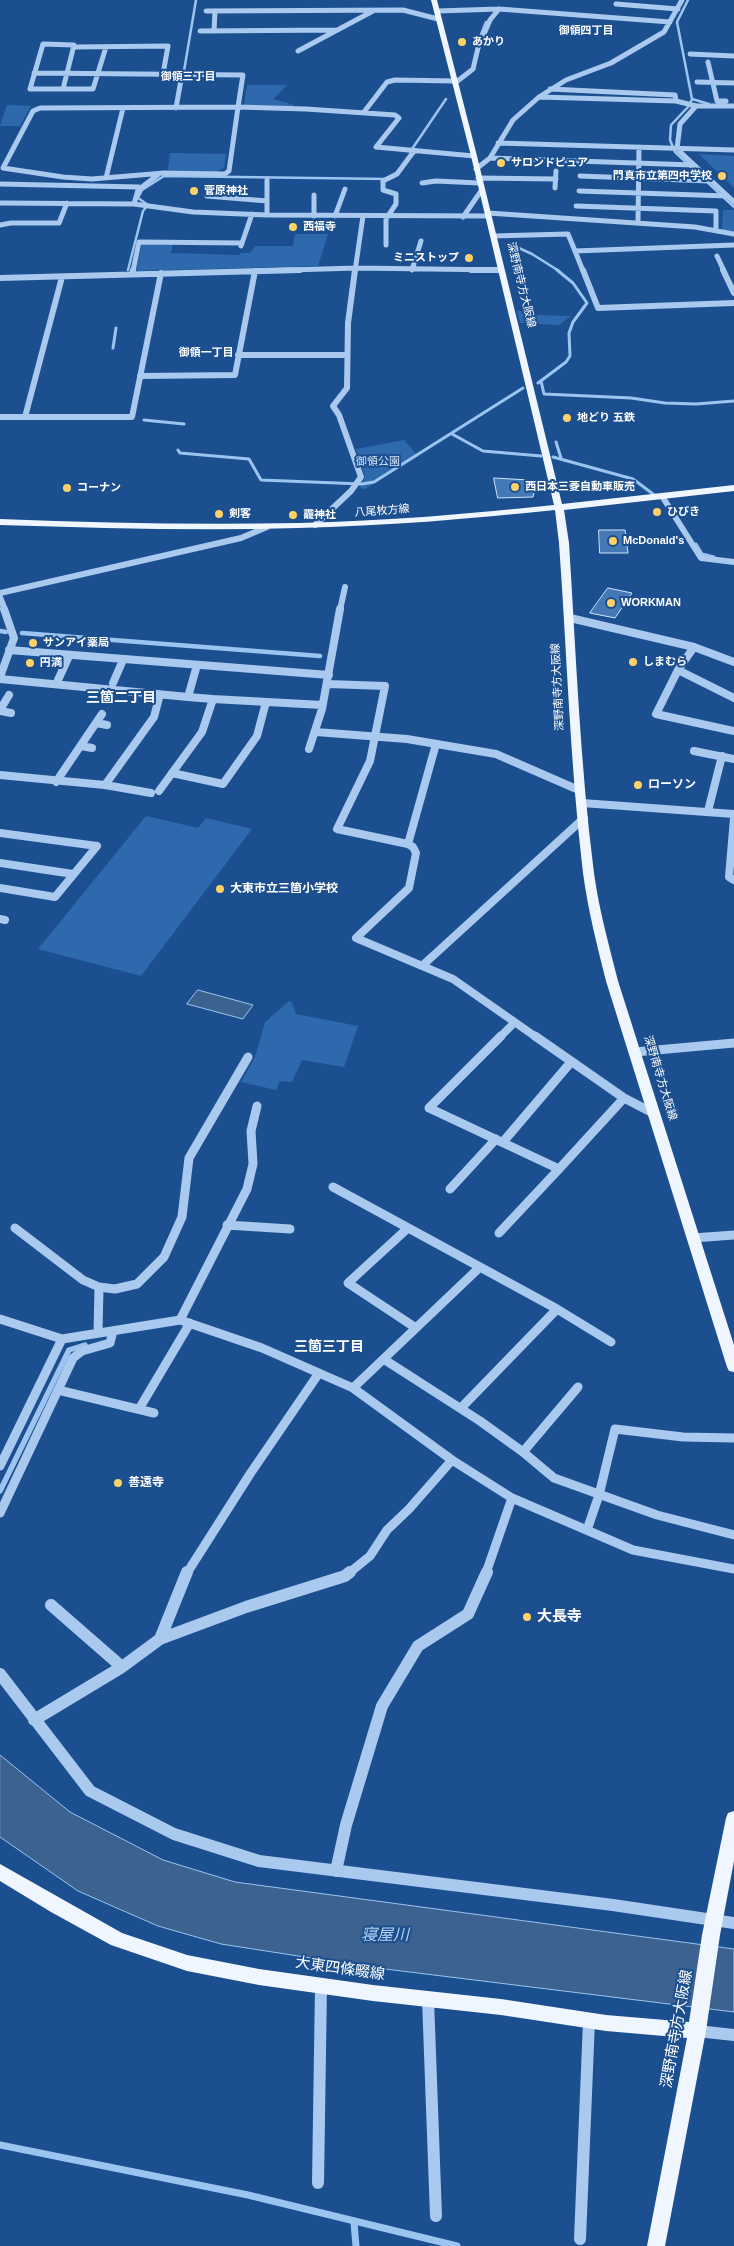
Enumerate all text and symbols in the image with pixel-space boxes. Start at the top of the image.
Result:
district label: 御領四丁目 [559,24,613,38]
place label: あかり [472,35,505,49]
marker: あかり [456,36,468,48]
district label: 御領三丁目 [161,70,215,84]
place label: サロンドピュア [511,156,588,170]
marker: サロンドピュア [495,157,507,169]
place label: 門真市立第四中学校 [613,169,712,183]
marker: 門真市立第四中学校 [716,170,728,182]
place label: 菅原神社 [204,184,248,198]
marker: 菅原神社 [188,185,200,197]
place label: 西福寺 [303,220,336,234]
marker: 西福寺 [287,221,299,233]
street label: 深野南寺方大阪線 [504,241,538,329]
place label: ミニストップ [393,251,459,265]
marker: ミニストップ [463,252,475,264]
district label: 御領一丁目 [179,346,233,360]
place label: 地どり 五鉄 [577,411,635,425]
marker: 地どり 五鉄 [561,412,573,424]
park label: 御領公園 [356,455,400,469]
place label: 西日本三菱自動車販売 [525,480,635,494]
place label: コーナン [77,481,121,495]
marker: 西日本三菱自動車販売 [509,481,521,493]
marker: コーナン [61,482,73,494]
street label: 八尾枚方線 [354,502,410,520]
place label: ひびき [667,505,700,519]
marker: ひびき [651,506,663,518]
place label: 剣客 [229,507,251,521]
marker: 剣客 [213,508,225,520]
place label: 龗神社 [303,508,336,522]
marker: 龗神社 [287,509,299,521]
place label: McDonald's [623,534,684,548]
marker: McDonald's [607,535,619,547]
place label: WORKMAN [621,596,681,610]
marker: WORKMAN [605,597,617,609]
place label: サンアイ薬局 [43,636,109,650]
marker: サンアイ薬局 [27,637,39,649]
street label: 深野南寺方大阪線 [549,643,567,731]
place label: しまむら [643,655,687,669]
place label: 円満 [40,656,62,670]
marker: しまむら [627,656,639,668]
marker: 円満 [24,657,36,669]
district label: 三箇二丁目 [86,690,156,706]
place label: ローソン [648,778,696,792]
marker: ローソン [632,779,644,791]
place label: 大東市立三箇小学校 [230,882,338,896]
marker: 大東市立三箇小学校 [214,883,226,895]
street label: 深野南寺方大阪線 [641,1034,679,1122]
district label: 三箇三丁目 [294,1339,364,1355]
place label: 善遠寺 [128,1476,164,1490]
marker: 善遠寺 [112,1477,124,1489]
place label: 大長寺 [537,1608,582,1626]
marker: 大長寺 [521,1611,533,1623]
water label: 寝屋川 [361,1926,409,1946]
street label: 大東四條畷線 [294,1954,386,1984]
street label: 深野南寺方大阪線 [658,1968,696,2090]

